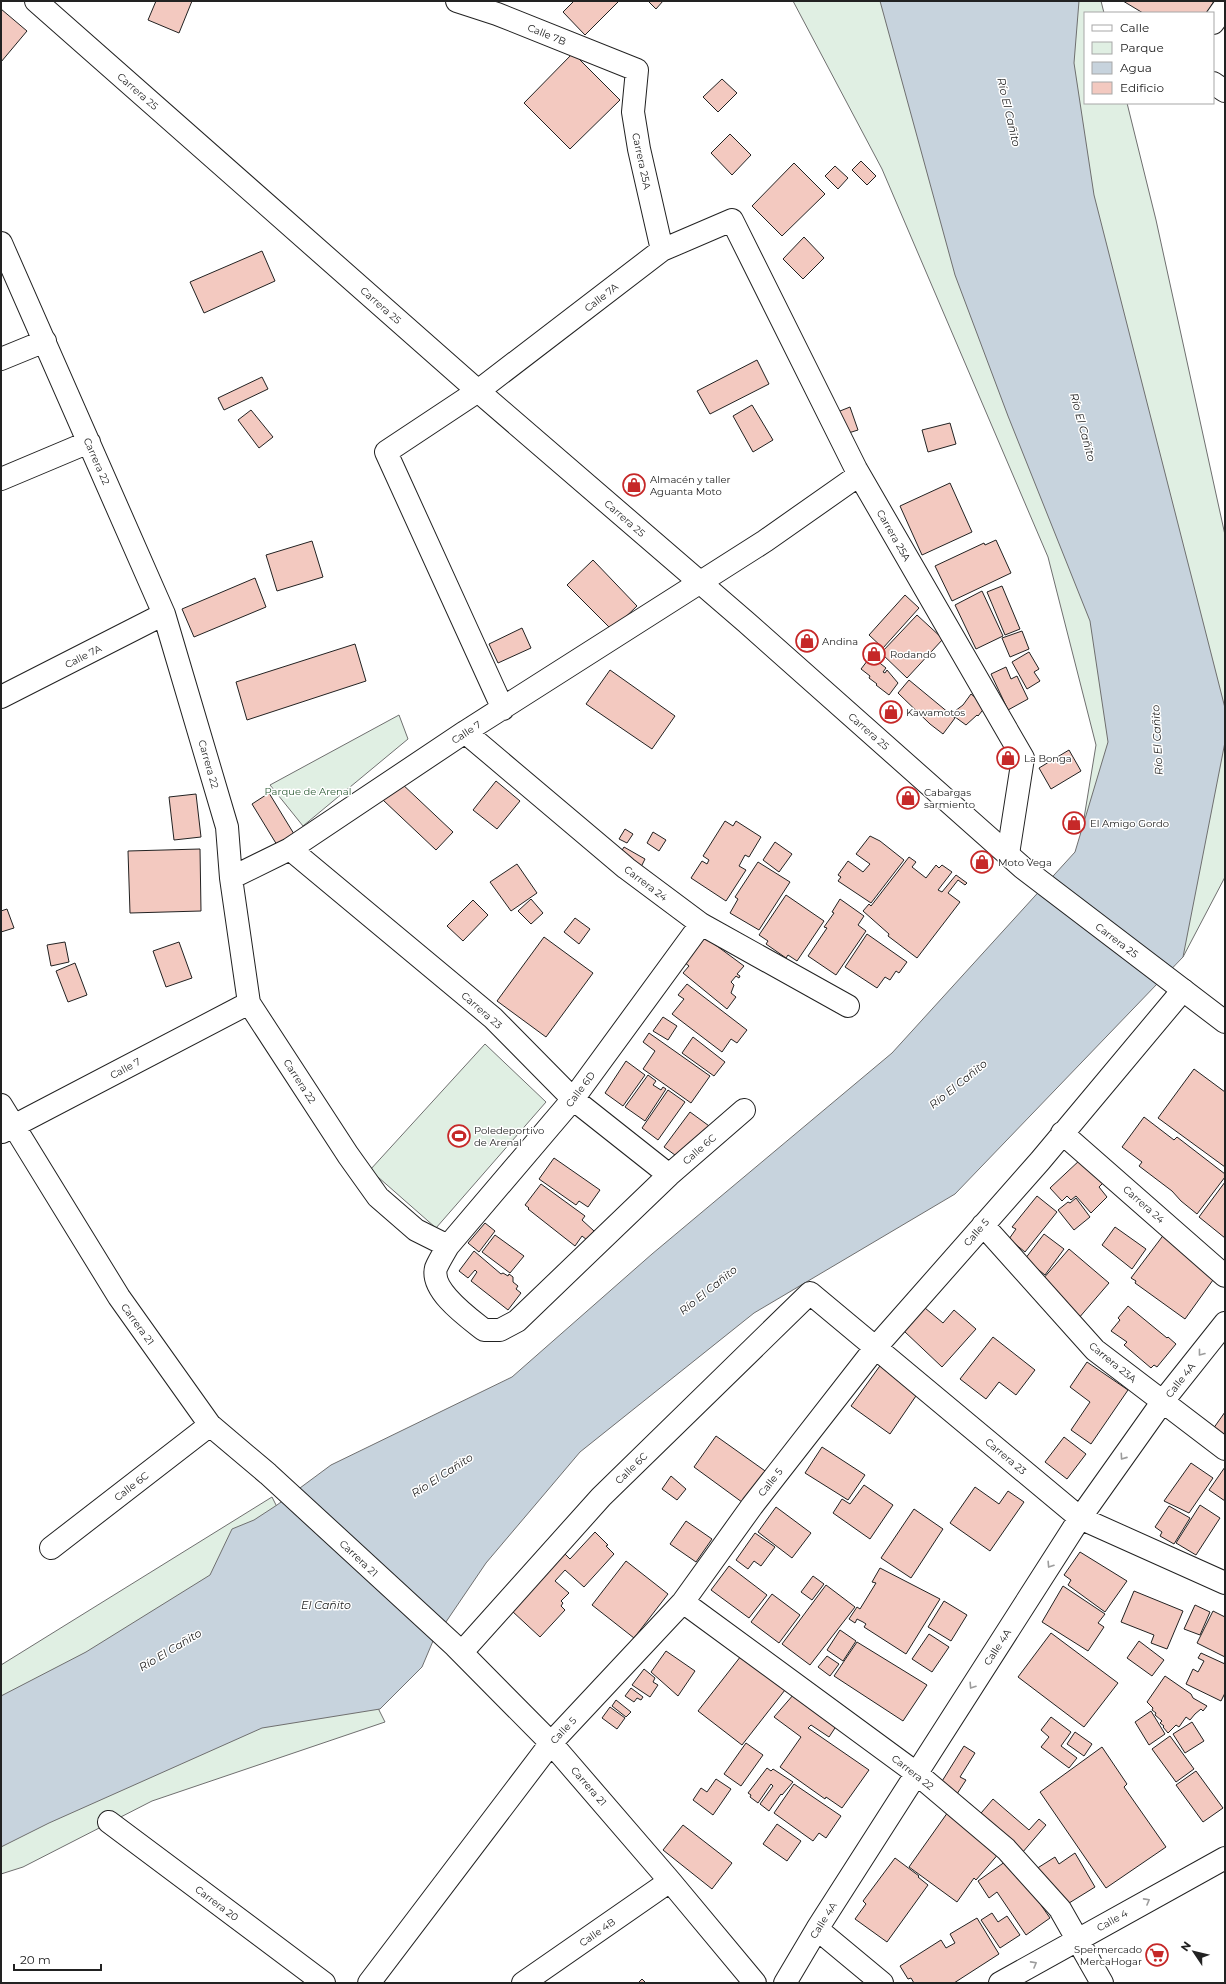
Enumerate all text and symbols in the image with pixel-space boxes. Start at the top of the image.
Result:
legend [1084,12,1214,104]
text: Calle [1120,20,1149,35]
street label: Calle 7B [526,21,568,48]
text: Parque [1120,40,1164,55]
text: Agua [1120,60,1152,75]
street label: Carrera 25 [114,70,161,113]
water label: Río El Cañito [994,76,1024,148]
text: Edificio [1120,80,1164,95]
street label: Carrera 25A [629,132,654,191]
street label: Calle 7A [582,280,621,315]
street label: Carrera 25 [357,284,404,327]
water label: Río El Cañito [1067,391,1099,463]
street label: Carrera 22 [80,436,113,487]
shop icon: Almacén y taller Aguanta Moto [621,472,647,498]
place label: Almacén y taller Aguanta Moto [650,473,731,498]
street label: Carrera 25 [601,497,648,540]
street label: Carrera 25A [874,507,914,564]
shop icon: Andina [794,628,820,654]
place label: Andina [822,635,858,648]
street label: Calle 7A [63,641,104,671]
shop icon: Rodando [861,641,887,667]
place label: Rodando [890,648,936,661]
shop icon: Kawamotos [878,699,904,725]
water label: Río El Cañito [1148,704,1166,776]
place label: Kawamotos [906,706,965,719]
street label: Carrera 25 [845,710,892,753]
street label: Calle 7 [449,718,484,747]
street label: Carrera 22 [195,738,222,790]
shop icon: La Bonga [995,745,1021,771]
place label: La Bonga [1024,752,1072,765]
park label: Parque de Arenal [265,785,351,798]
shop icon: Cabargas sarmiento [895,785,921,811]
place label: Cabargas sarmiento [924,786,975,811]
shop icon: El Amigo Gordo [1061,810,1087,836]
place label: El Amigo Gordo [1090,817,1169,830]
shop icon: Moto Vega [969,849,995,875]
place label: Moto Vega [998,856,1052,869]
street label: Carrera 24 [621,863,670,904]
street label: Carrera 25 [1093,920,1141,961]
street label: Carrera 23 [458,989,505,1032]
street label: Calle 7 [108,1055,143,1082]
water label: Río El Cañito [926,1056,990,1112]
street label: Carrera 22 [280,1057,319,1106]
street label: Calle 6D [563,1069,598,1110]
sports icon: Poledeportivo de Arenal [446,1123,472,1149]
place label: Poledeportivo de Arenal [474,1124,544,1149]
street label: Calle 6C [680,1131,719,1167]
street label: Carrera 24 [1120,1183,1167,1226]
street label: Calle 5 [961,1216,992,1249]
water label: Río El Cañito [676,1262,740,1318]
street label: Carrera 21 [118,1301,157,1348]
street label: Carrera 23A [1086,1339,1140,1386]
one-way arrow [1199,1349,1206,1356]
street label: Calle 4A [1163,1360,1199,1400]
street label: Carrera 23 [982,1435,1029,1478]
water label: Río El Cañito [409,1450,475,1500]
street label: Calle 6C [612,1450,650,1487]
one-way arrow [1121,1453,1128,1460]
street label: Calle 5 [755,1465,786,1499]
street label: Calle 6C [111,1469,151,1504]
street label: Carrera 21 [337,1537,381,1580]
one-way arrow [1047,1561,1055,1568]
water label: El Cañito [301,1598,351,1612]
water label: Río El Cañito [136,1626,204,1674]
street label: Calle 4A [981,1626,1014,1668]
one-way arrow [969,1682,977,1689]
street label: Calle 5 [547,1714,579,1747]
street label: Carrera 22 [889,1752,937,1793]
street label: Carrera 21 [568,1764,609,1809]
street label: Carrera 20 [192,1883,241,1924]
one-way arrow [1143,1898,1151,1905]
street label: Calle 4A [807,1899,840,1941]
street label: Calle 4 [1094,1906,1130,1934]
street label: Calle 4B [577,1915,618,1950]
north arrow [1174,1932,1214,1972]
text: N [1178,1939,1194,1954]
supermarket icon: Spermercado MercaHogar [1144,1942,1170,1968]
place label: Spermercado MercaHogar [1074,1943,1142,1968]
scale bar [14,1946,101,1972]
text: 20 m [20,1952,51,1967]
one-way arrow [1030,1962,1037,1969]

